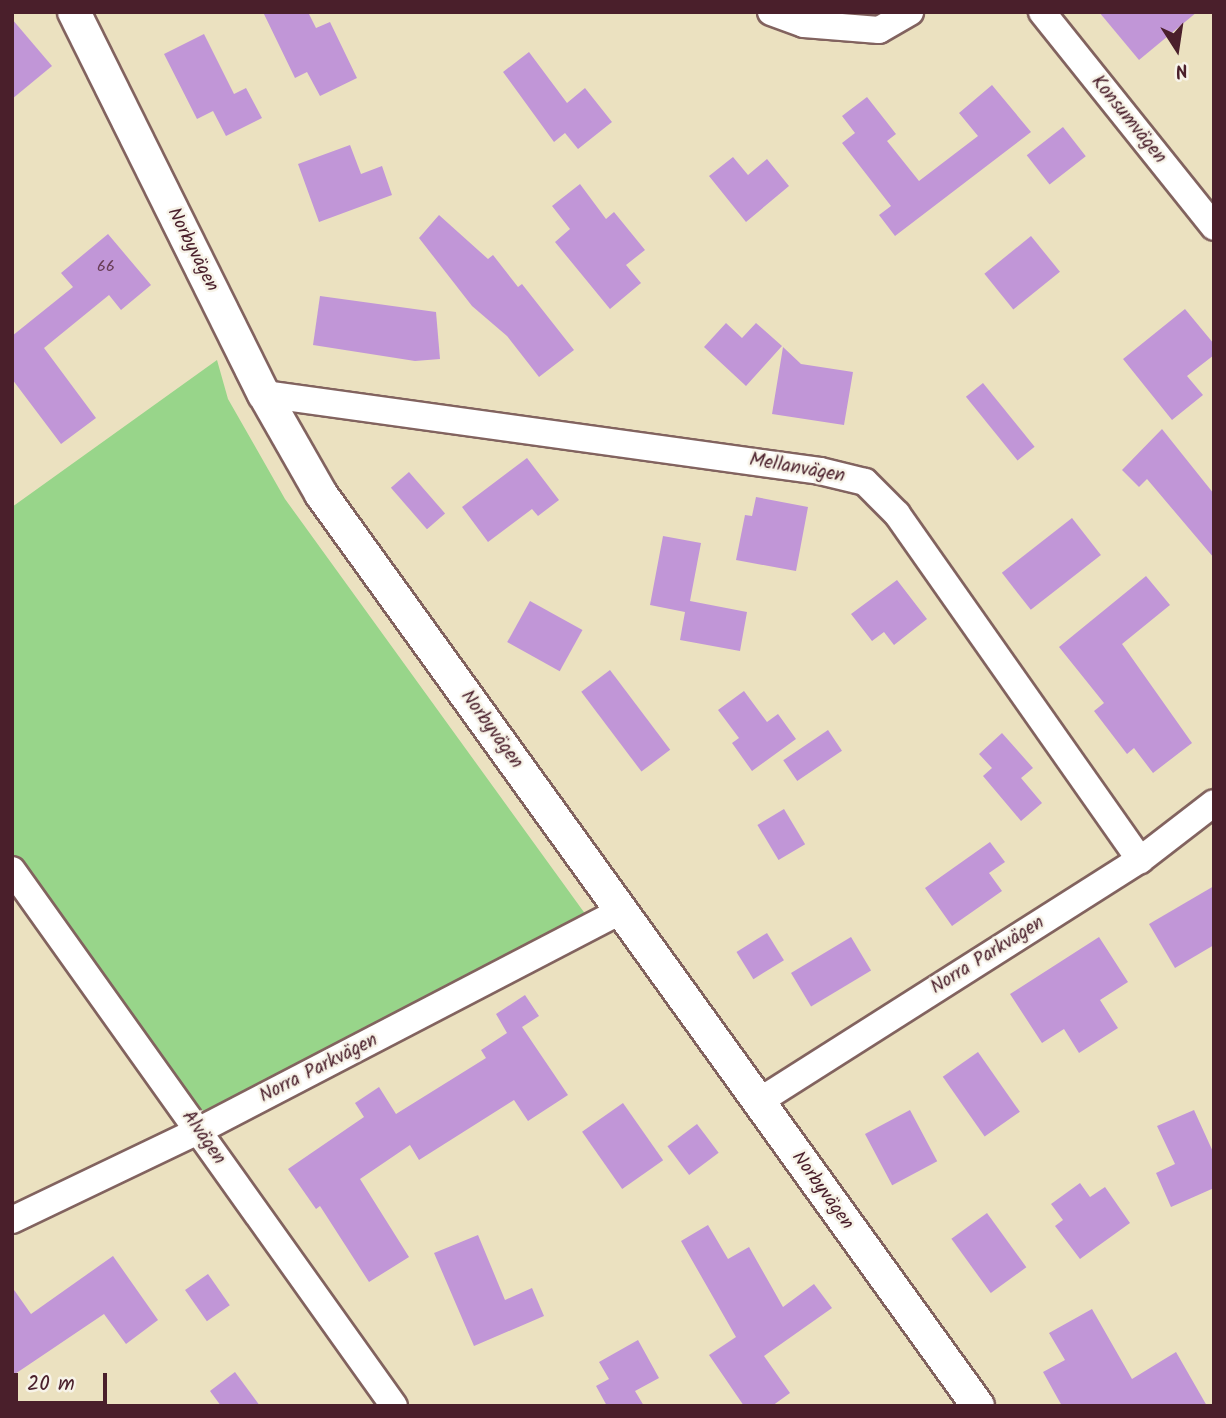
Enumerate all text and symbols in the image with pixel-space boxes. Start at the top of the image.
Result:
north arrow [1142,14,1212,84]
text: N [1172,54,1190,85]
street label: Konsumvägen [1085,71,1171,169]
street label: Norbyvägen [161,204,223,296]
house number: 66 [97,257,115,277]
street label: Mellanvägen [747,449,847,489]
street label: Norbyvägen [455,686,527,774]
street label: Norra Parkvägen [927,912,1049,1000]
street label: Norra Parkvägen [256,1029,382,1109]
street label: Alvägen [176,1107,230,1169]
street label: Norbyvägen [786,1147,858,1235]
scale bar [18,1358,110,1402]
text: 20 m [27,1368,75,1401]

